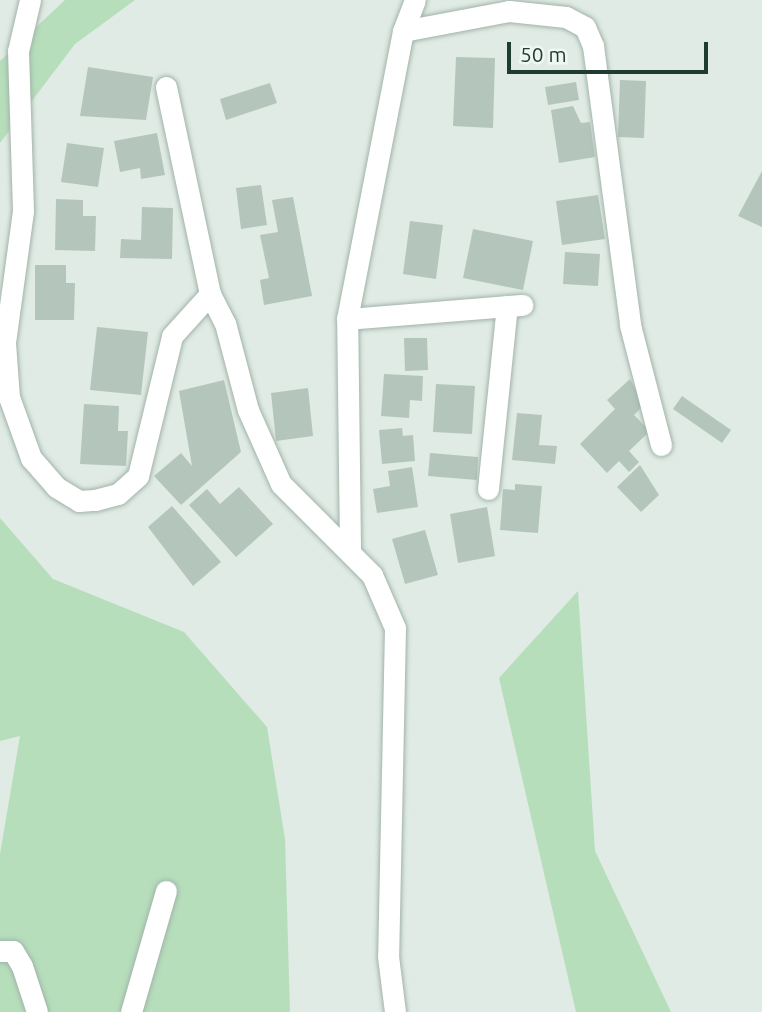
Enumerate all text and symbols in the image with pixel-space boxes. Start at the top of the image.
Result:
scale bar [510,28,711,72]
text: 50 m [520,42,567,66]

